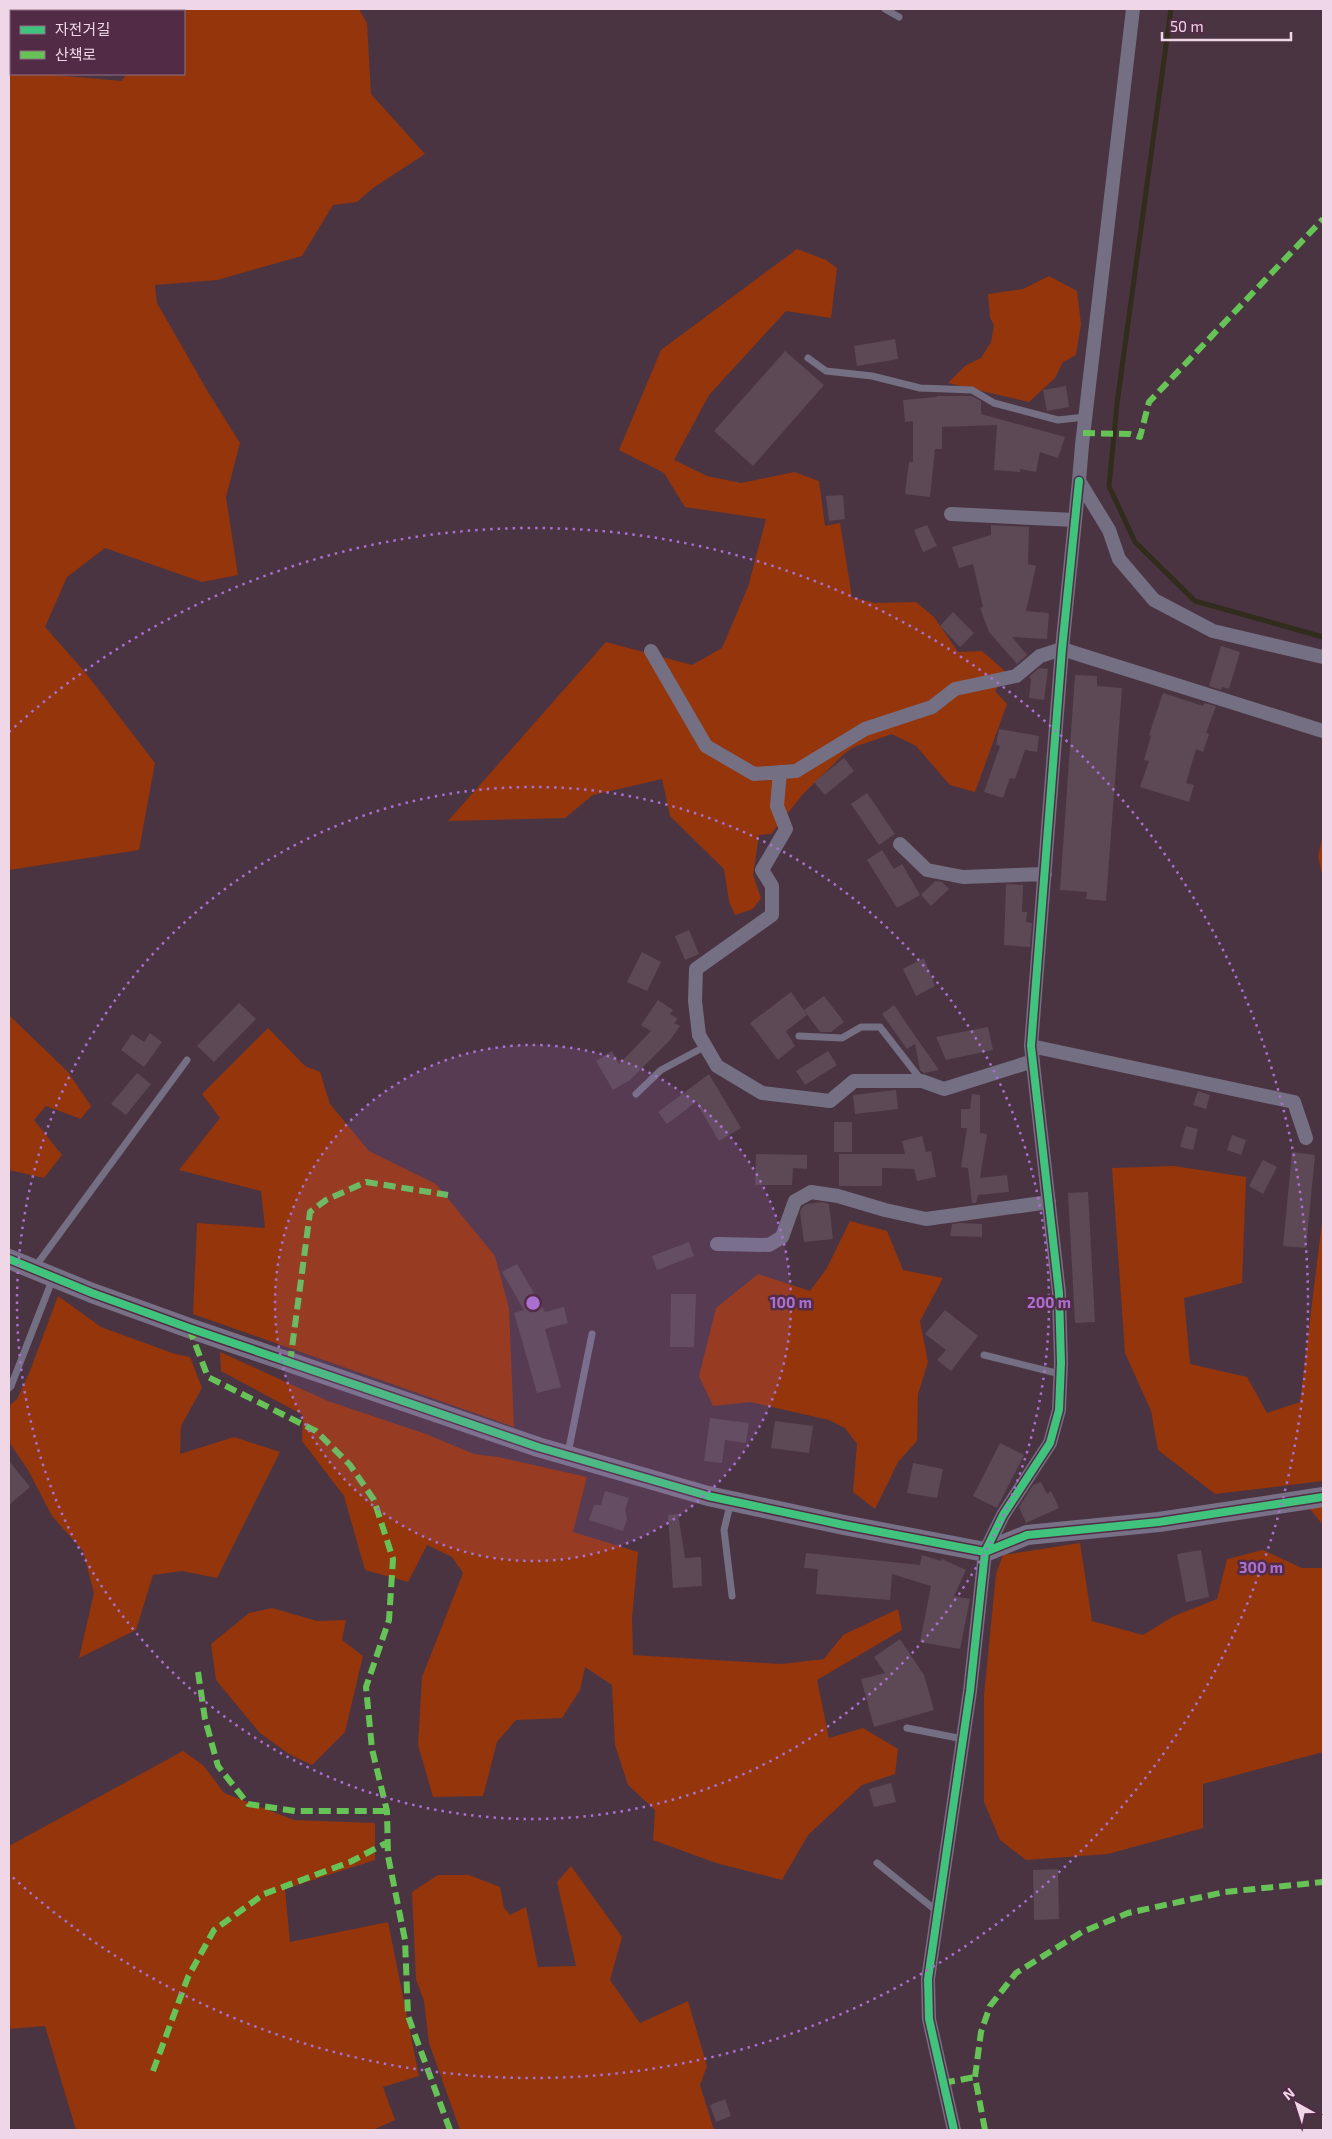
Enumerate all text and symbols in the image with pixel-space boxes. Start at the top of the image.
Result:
legend [10,10,185,75]
scale bar [1162,10,1291,42]
text: 50 m [1170,17,1204,35]
text: 자전거길 [55,20,110,38]
text: 산책로 [55,45,96,63]
text: 100 m [770,1293,812,1311]
text: 200 m [1027,1293,1071,1311]
centre of rings [524,1294,542,1312]
text: 300 m [1239,1558,1283,1576]
north arrow [1272,2079,1322,2129]
text: N [1279,2084,1298,2103]

